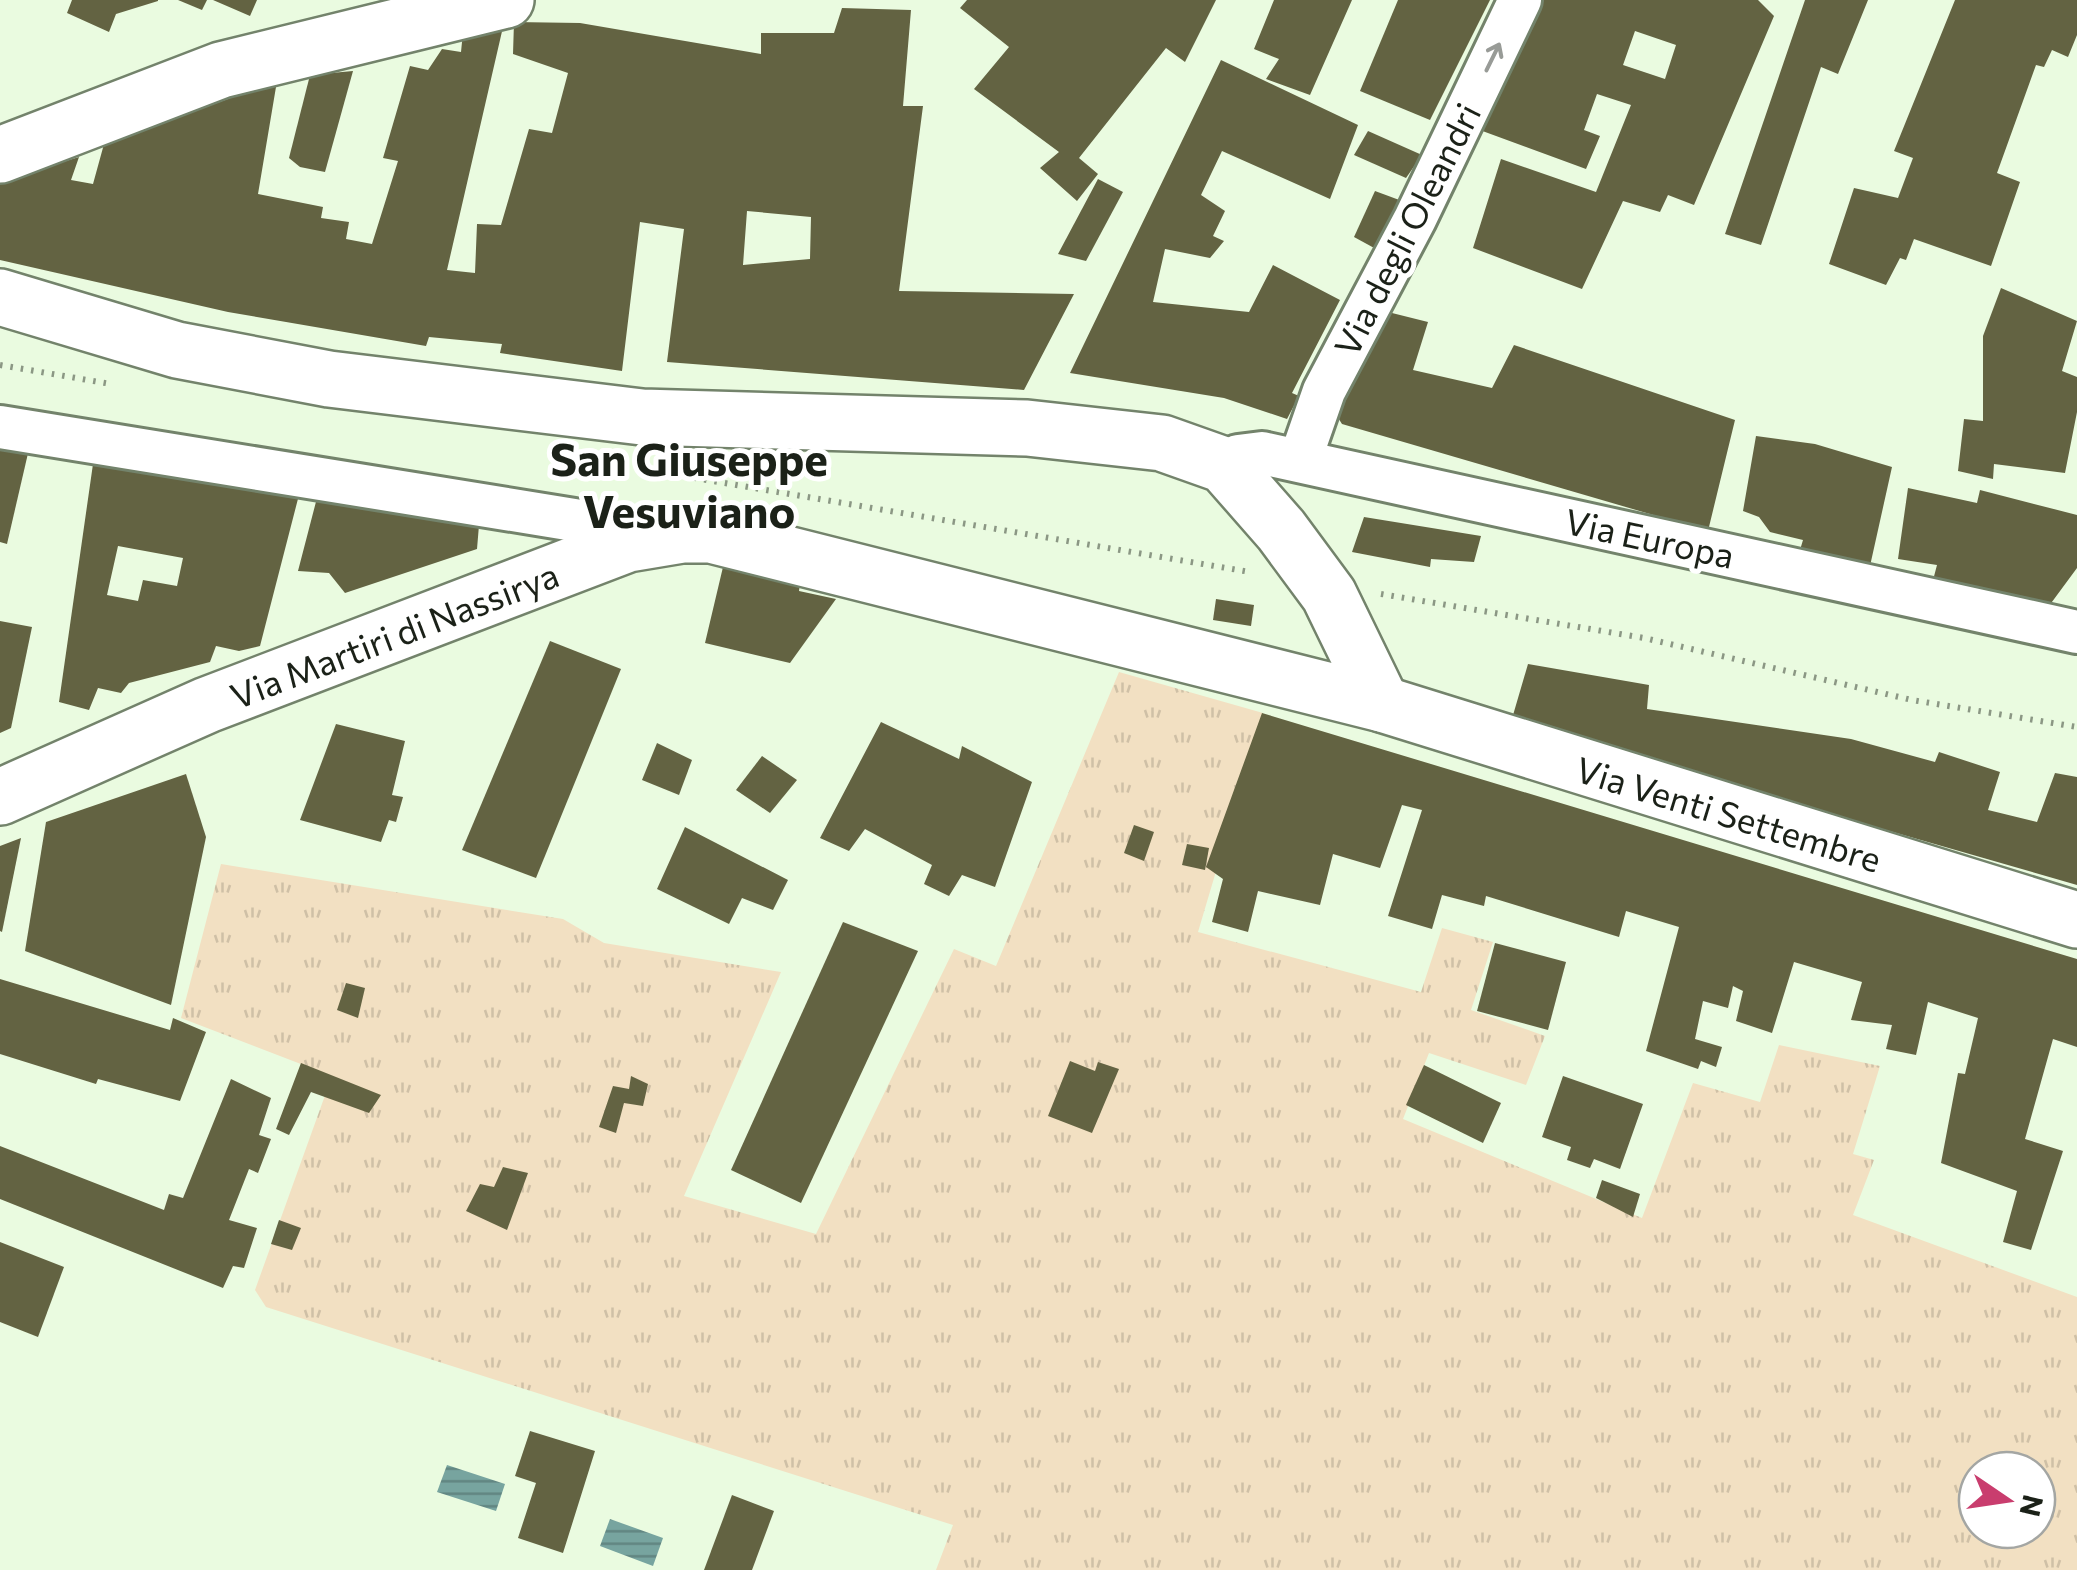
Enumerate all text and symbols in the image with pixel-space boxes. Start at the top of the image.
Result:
one-way arrow [1484,43,1503,73]
street label: Via degli Oleandri [1324,95,1488,363]
district label: San Giuseppe Vesuviano [550,430,828,537]
street label: Via Europa [1562,498,1738,576]
street label: Via Martiri di Nassirya [224,552,564,716]
street label: Via Venti Settembre [1571,746,1887,880]
north arrow [1957,1450,2057,1550]
text: N [2013,1492,2051,1520]

